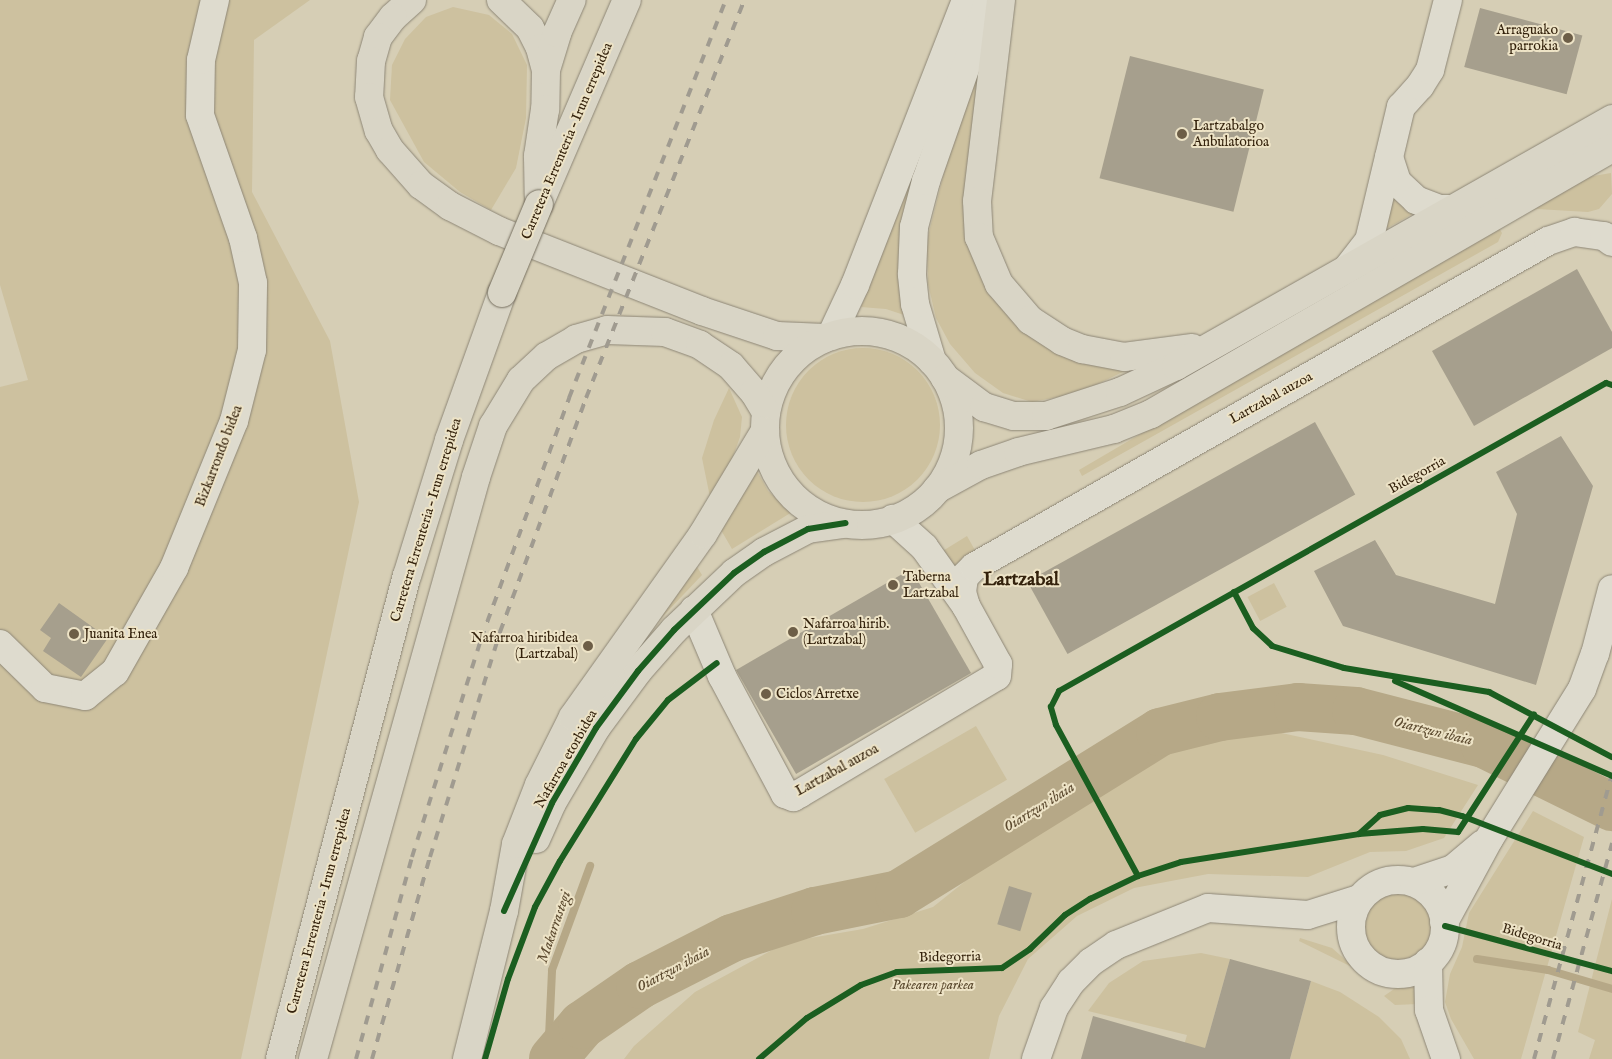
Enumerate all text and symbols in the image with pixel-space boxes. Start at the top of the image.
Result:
place label: Arraguako parrokia [1496,22,1558,54]
marker: Arraguako parrokia [1562,32,1574,44]
street label: Carretera Errenteria – Irun errepidea [518,40,616,242]
place label: Lartzabalgo Anbulatorioa [1193,118,1269,150]
marker: Lartzabalgo Anbulatorioa [1175,127,1189,141]
street label: Lartzabal auzoa [1227,368,1315,428]
street label: Bizkarrondo bidea [192,403,246,509]
street label: Carretera Errenteria – Irun errepidea [387,416,465,624]
street label: Bidegorria [1386,453,1448,497]
place label: Taberna Lartzabal [903,569,959,602]
district label: Lartzabal [983,570,1059,592]
marker: Taberna Lartzabal [887,579,899,591]
place label: Nafarroa hirib. (Lartzabal) [803,616,889,648]
place label: Juanita Enea [84,626,157,642]
marker: Nafarroa hirib. (Lartzabal) [787,626,799,638]
marker: Juanita Enea [68,628,80,640]
place label: Nafarroa hiribidea (Lartzabal) [471,630,578,662]
marker: Nafarroa hiribidea (Lartzabal) [582,640,594,652]
place label: Ciclos Arretxe [776,686,859,702]
marker: Ciclos Arretxe [760,688,772,700]
street label: Nafarroa etorbidea [531,707,601,811]
water label: Oiartzun ibaia [1392,713,1474,749]
street label: Lartzabal auzoa [793,740,881,800]
water label: Oiartzun ibaia [1000,778,1078,836]
street label: Carretera Errenteria – Irun errepidea [283,806,355,1016]
water label: Makarrastegi [533,888,575,966]
street label: Bidegorria [1500,920,1564,954]
water label: Oiartzun ibaia [633,942,713,996]
street label: Bidegorria [919,948,981,966]
park label: Pakearen parkea [892,977,974,993]

